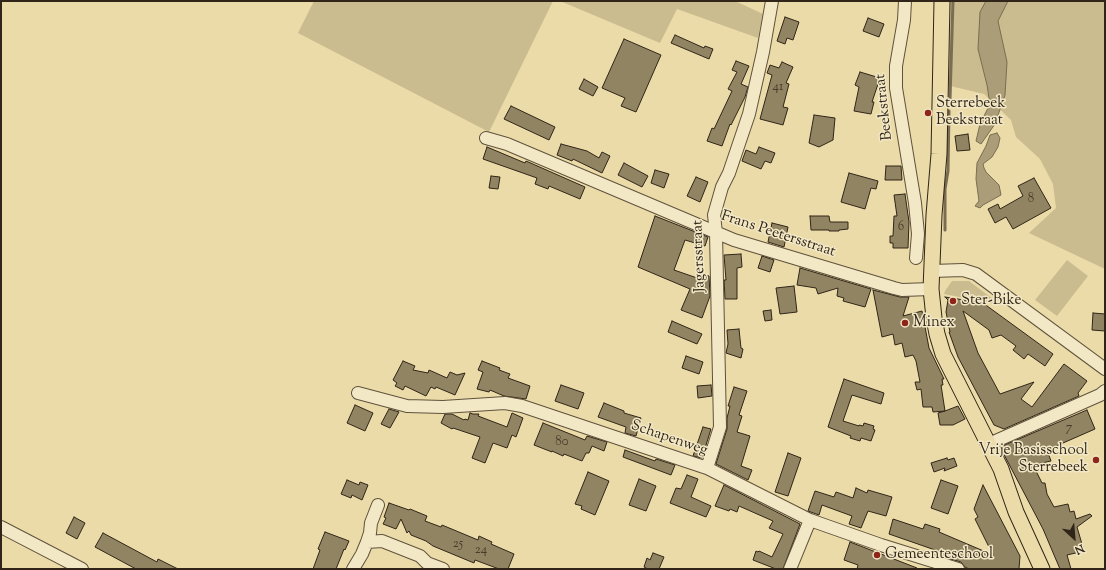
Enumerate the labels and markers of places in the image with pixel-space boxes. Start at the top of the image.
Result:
place label: Sterrebeek Beekstraat [936,95,1005,130]
marker: Sterrebeek Beekstraat [923,108,933,118]
place label: Ster-Bike [961,292,1021,310]
marker: Ster-Bike [948,296,958,306]
place label: Minex [913,314,955,332]
marker: Minex [900,318,910,328]
place label: Vrije Basisschool Sterrebeek [978,442,1088,477]
marker: Vrije Basisschool Sterrebeek [1091,455,1101,465]
place label: Gemeenteschool [885,546,993,564]
marker: Gemeenteschool [872,550,882,560]

